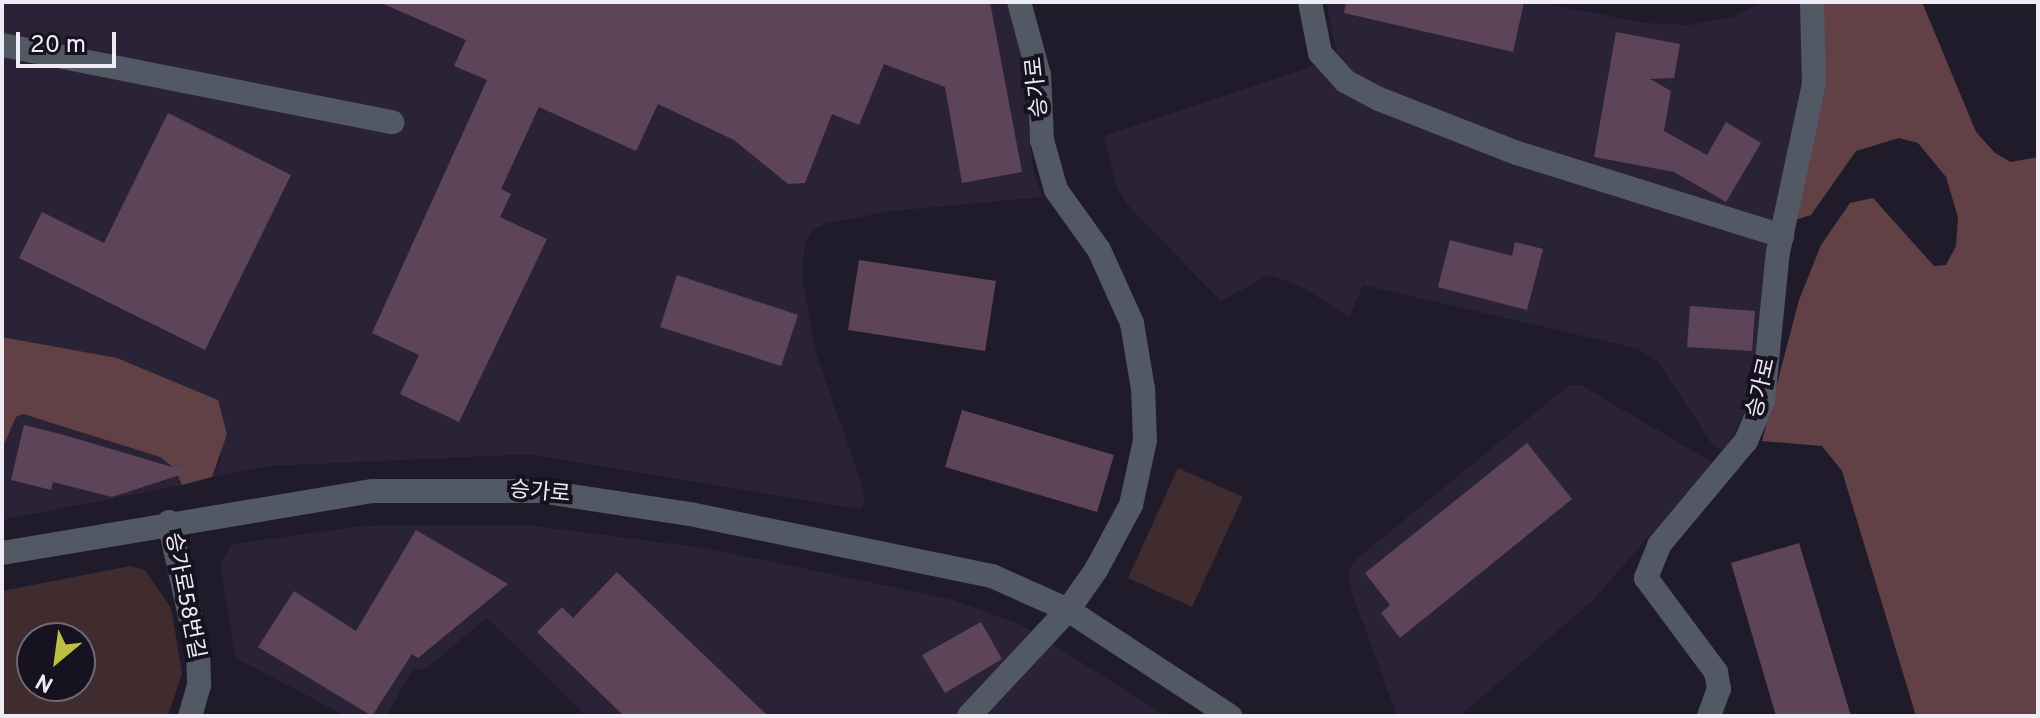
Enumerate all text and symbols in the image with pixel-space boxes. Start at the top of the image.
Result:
scale bar [20,16,120,66]
text: 20 m [30,31,86,61]
street label: 승가로 [1022,55,1054,119]
street label: 승가로 [1742,355,1782,421]
street label: 승가로 [509,477,571,509]
street label: 승가로58번길 [159,531,209,661]
north arrow [16,622,96,702]
text: N [32,666,59,697]

